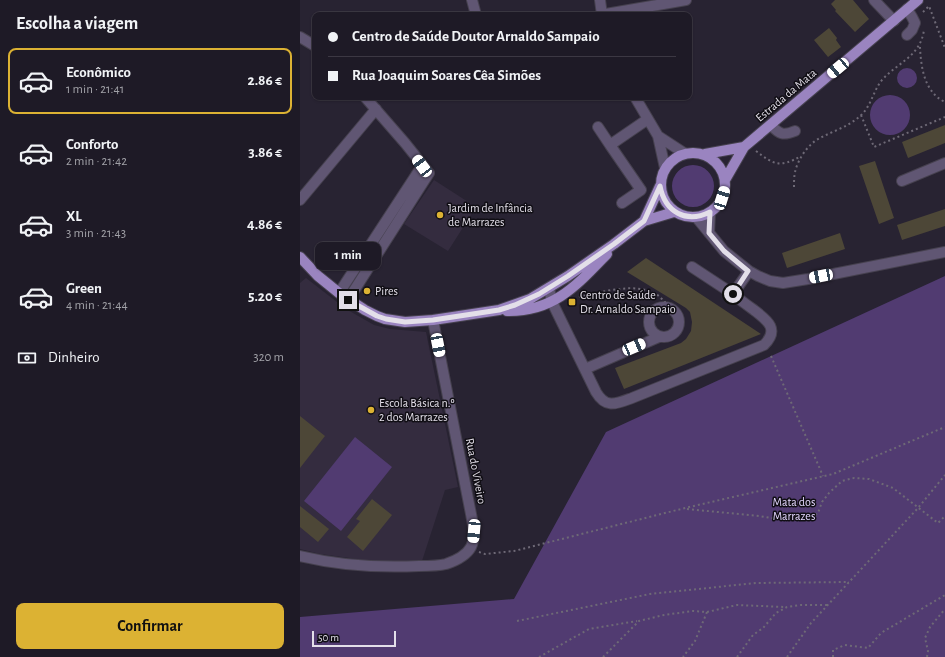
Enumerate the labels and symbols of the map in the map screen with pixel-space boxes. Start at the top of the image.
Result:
car [825,56,851,80]
street label: Estrada da Mata [753,66,819,124]
car [410,153,434,179]
car [713,185,731,211]
place label: Jardim de Infância de Marrazes [448,202,533,228]
marker: Jardim de Infância de Marrazes [435,210,445,220]
callout: 1 min [315,242,381,270]
car [808,268,834,284]
place label: Pires [375,285,398,297]
route start [724,285,742,303]
marker: Pires [362,286,372,296]
place label: Centro de Saúde Dr. Arnaldo Sampaio [580,289,676,315]
route end [339,291,357,309]
marker: Centro de Saúde Dr. Arnaldo Sampaio [567,297,577,307]
car [430,332,446,358]
car [621,337,647,357]
place label: Escola Básica n.º 2 dos Marrazes [379,397,455,423]
marker: Escola Básica n.º 2 dos Marrazes [366,405,376,415]
street label: Rua do Viveiro [464,437,488,505]
park label: Mata dos Marrazes [773,496,815,522]
car [467,519,481,543]
scale bar [312,629,396,648]

